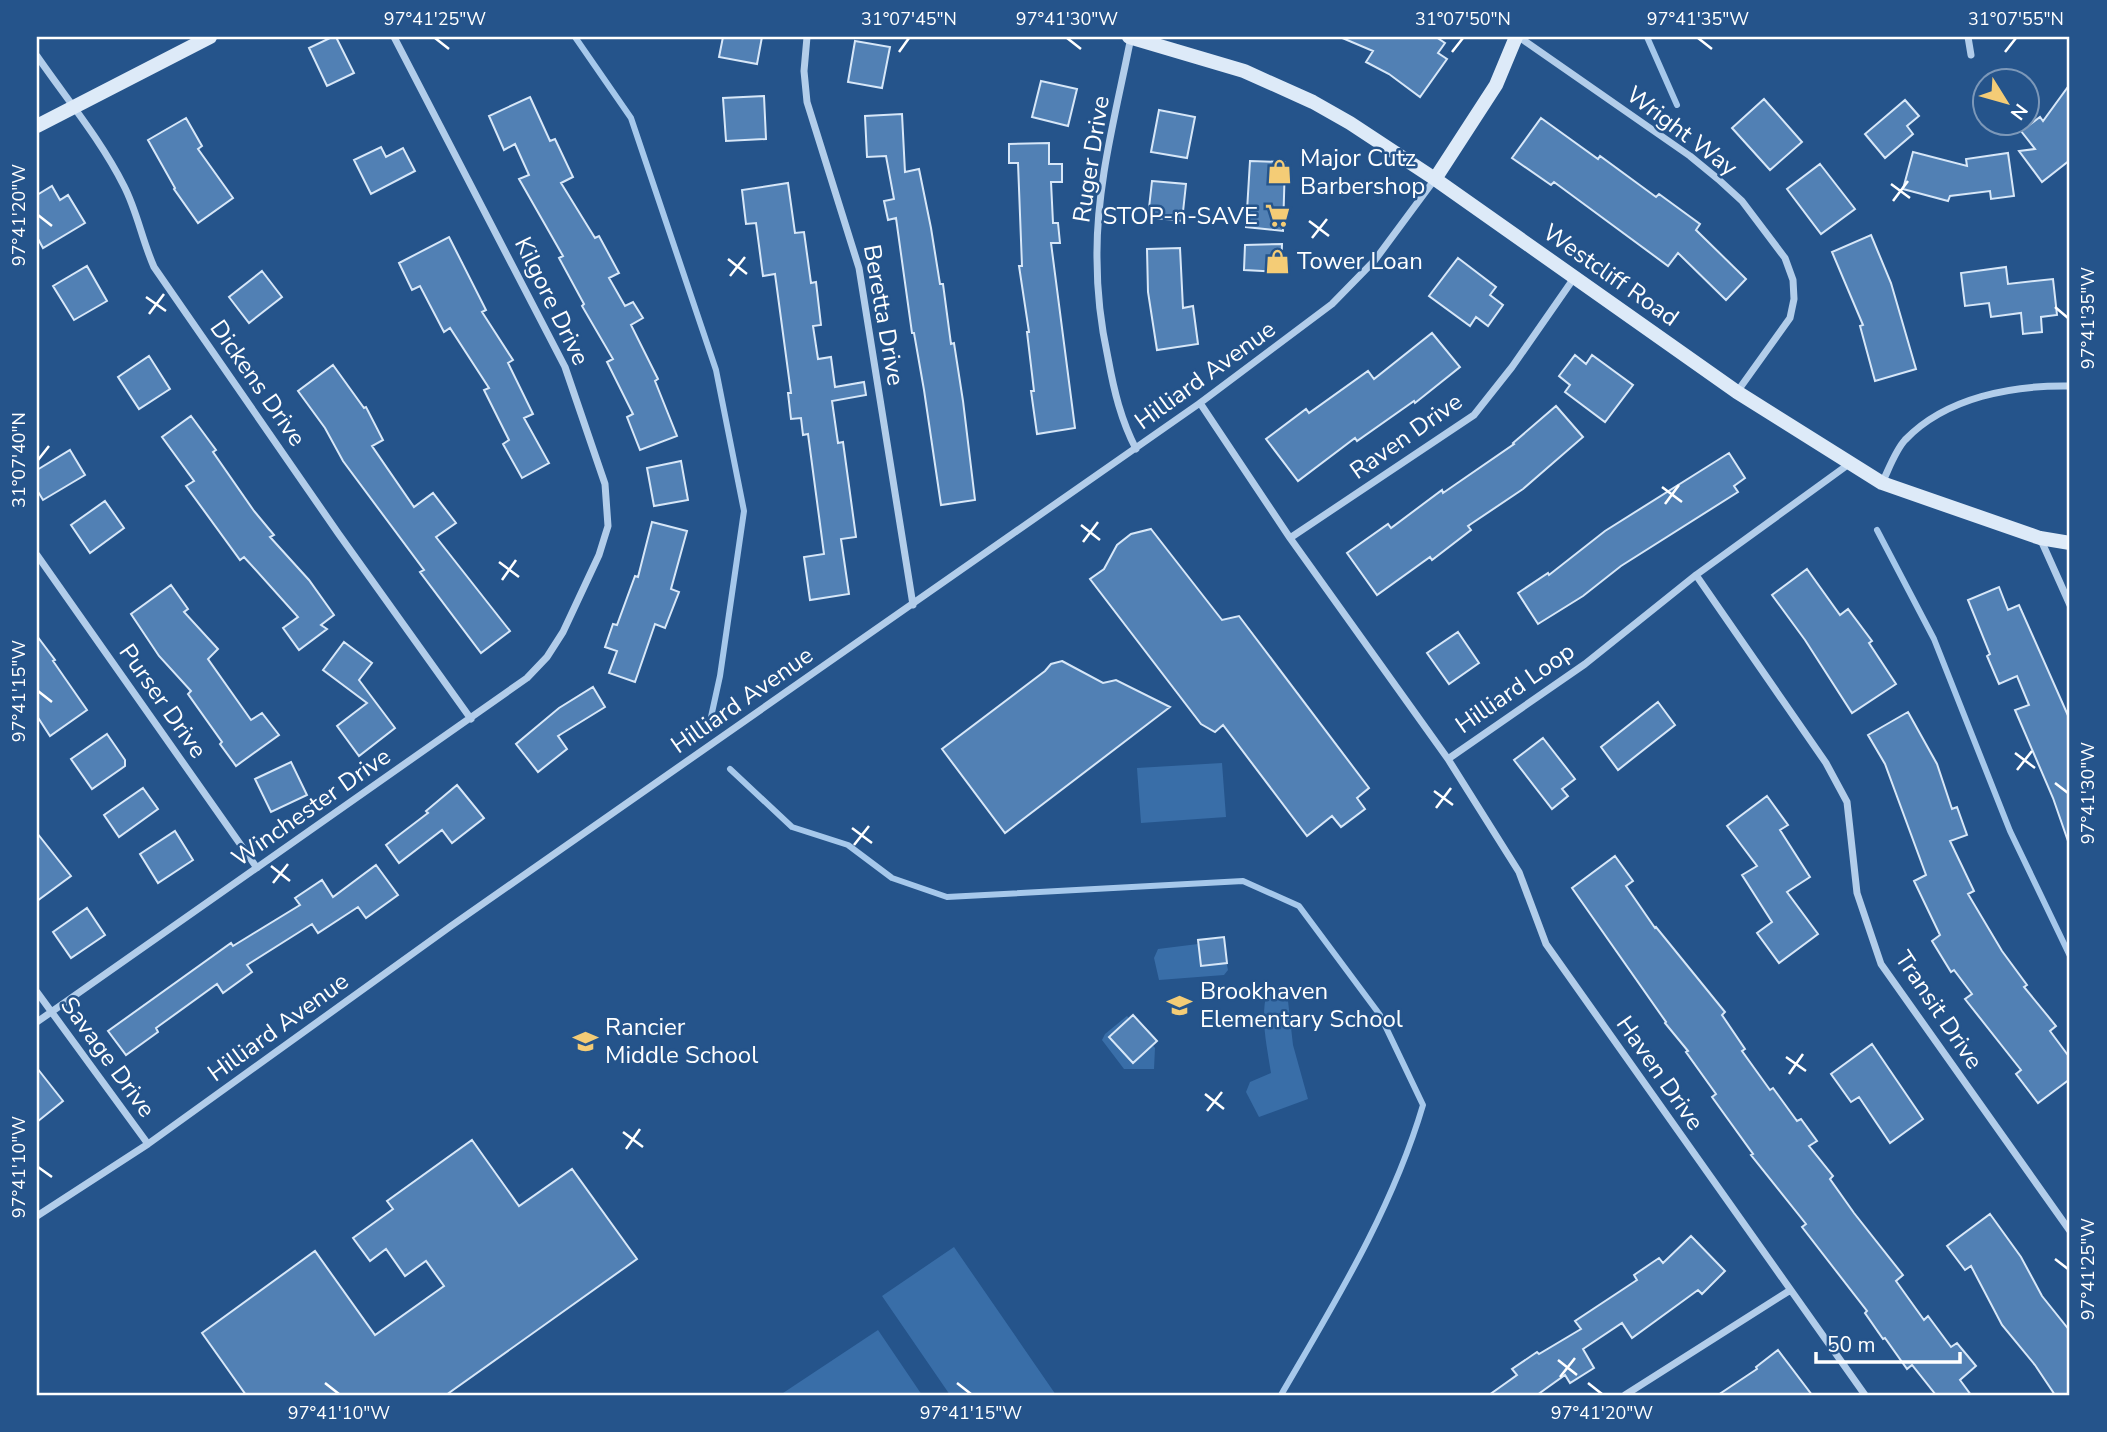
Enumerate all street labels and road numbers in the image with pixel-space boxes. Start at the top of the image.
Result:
street label: Wright Way [1620,79,1745,184]
street label: Ruger Drive [1065,93,1117,225]
street label: Westcliff Road [1537,216,1685,334]
street label: Kilgore Drive [507,231,597,371]
street label: Beretta Drive [856,242,912,388]
street label: Hilliard Avenue [1128,313,1282,437]
street label: Dickens Drive [203,314,313,452]
street label: Raven Drive [1343,386,1469,486]
street label: Hilliard Loop [1449,635,1581,741]
street label: Purser Drive [112,637,214,765]
street label: Hilliard Avenue [665,639,819,761]
street label: Winchester Drive [225,740,397,874]
street label: Transit Drive [1888,945,1990,1075]
street label: Hilliard Avenue [201,965,355,1089]
street label: Savage Drive [53,990,163,1124]
street label: Haven Drive [1609,1010,1711,1136]

